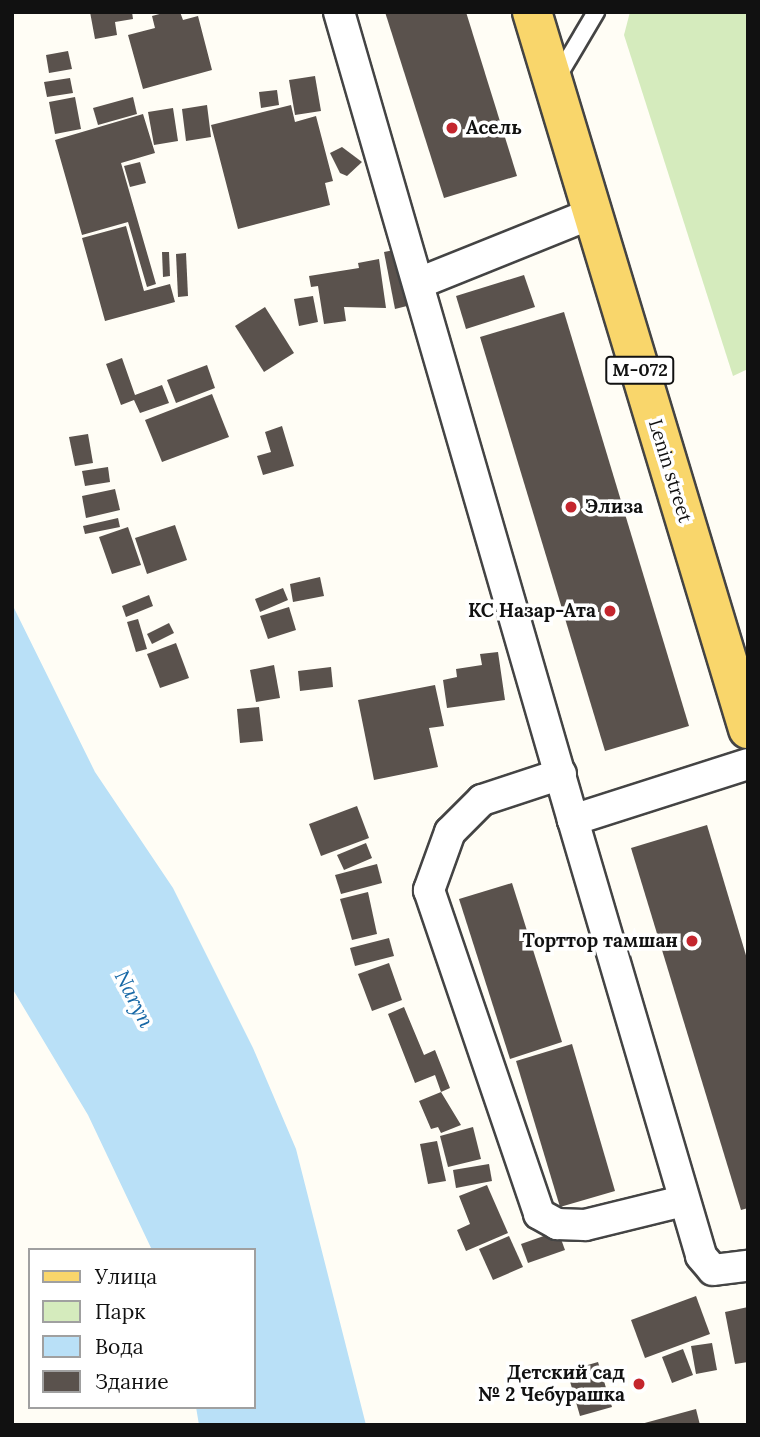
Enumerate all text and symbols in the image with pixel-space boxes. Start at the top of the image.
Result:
place label: Асель [466,117,522,139]
marker: Асель [444,120,460,136]
road number: М-072 [605,356,675,384]
street label: Lenin street [644,417,696,525]
place label: Элиза [585,496,643,518]
marker: Элиза [563,499,579,515]
place label: КС Назар-Ата [468,600,596,622]
marker: КС Назар-Ата [602,603,618,619]
place label: Торттор тамшан [523,930,678,952]
marker: Торттор тамшан [684,933,700,949]
water label: Naryn [109,966,159,1032]
legend [28,1248,256,1409]
text: Улица [95,1263,157,1290]
text: Парк [95,1298,145,1325]
text: Вода [95,1333,144,1360]
place label: Детский сад № 2 Чебурашка [478,1362,625,1406]
text: Здание [95,1368,169,1395]
marker: Детский сад № 2 Чебурашка [631,1376,647,1392]

